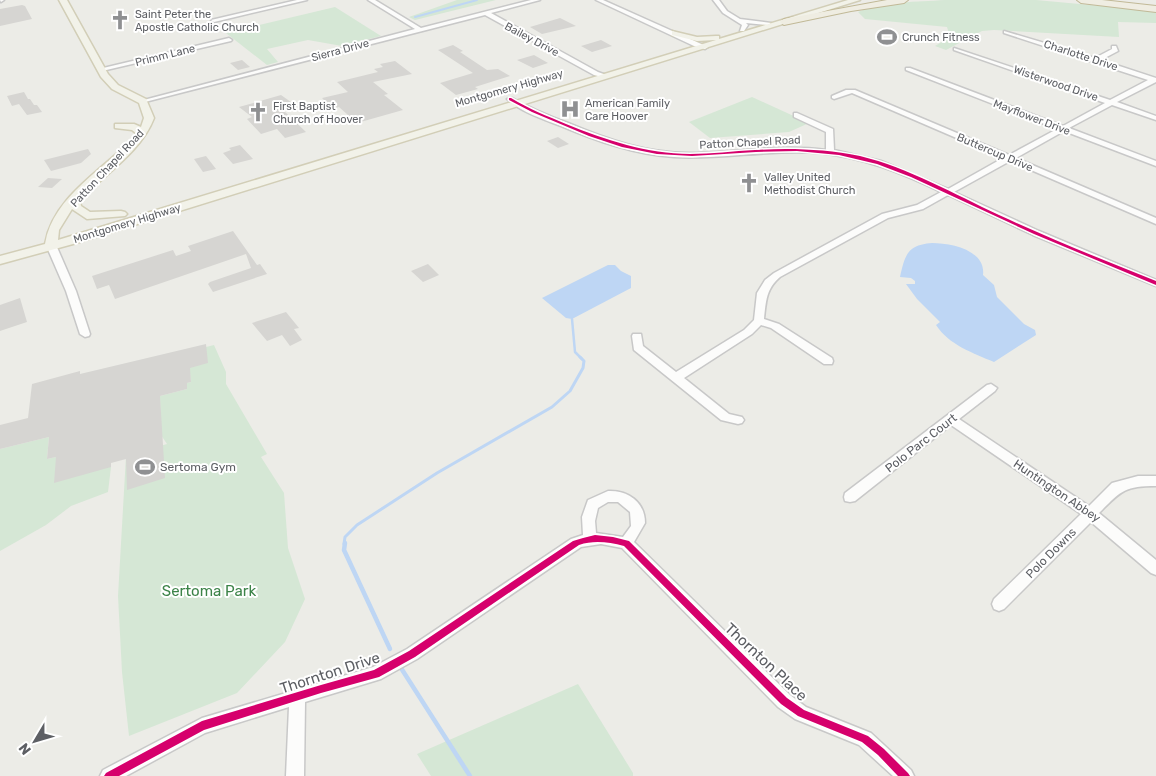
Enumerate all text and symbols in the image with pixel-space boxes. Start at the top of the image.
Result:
place label: Saint Peter the Apostle Catholic Church [135,8,259,34]
church icon: Saint Peter the Apostle Catholic Church [109,9,131,31]
street label: Bailey Drive [502,20,561,59]
sports icon: Crunch Fitness [876,26,898,48]
place label: Crunch Fitness [902,31,980,44]
street label: Sierra Drive [310,37,370,64]
street label: Charlotte Drive [1042,37,1120,74]
street label: Primm Lane [134,42,196,69]
street label: Wisterwood Drive [1012,63,1100,104]
street label: Montgomery Highway [454,67,565,110]
place label: American Family Care Hoover [585,97,670,123]
street label: Mayflower Drive [991,97,1072,138]
hospital icon: American Family Care Hoover [559,98,581,120]
place label: First Baptist Church of Hoover [273,100,363,126]
church icon: First Baptist Church of Hoover [247,101,269,123]
street label: Patton Chapel Road [68,127,147,210]
street label: Buttercup Drive [955,131,1035,174]
street label: Patton Chapel Road [699,133,801,152]
place label: Valley United Methodist Church [764,171,855,197]
church icon: Valley United Methodist Church [738,172,760,194]
street label: Montgomery Highway [72,201,183,246]
street label: Polo Parc Court [882,411,960,475]
sports icon: Sertoma Gym [134,456,156,478]
street label: Huntington Abbey [1011,457,1103,526]
place label: Sertoma Gym [160,460,236,474]
street label: Polo Downs [1023,525,1079,581]
park label: Sertoma Park [162,582,256,600]
street label: Thornton Place [721,619,811,705]
street label: Thornton Drive [278,648,382,698]
north arrow [10,716,60,766]
text: N [15,739,35,758]

